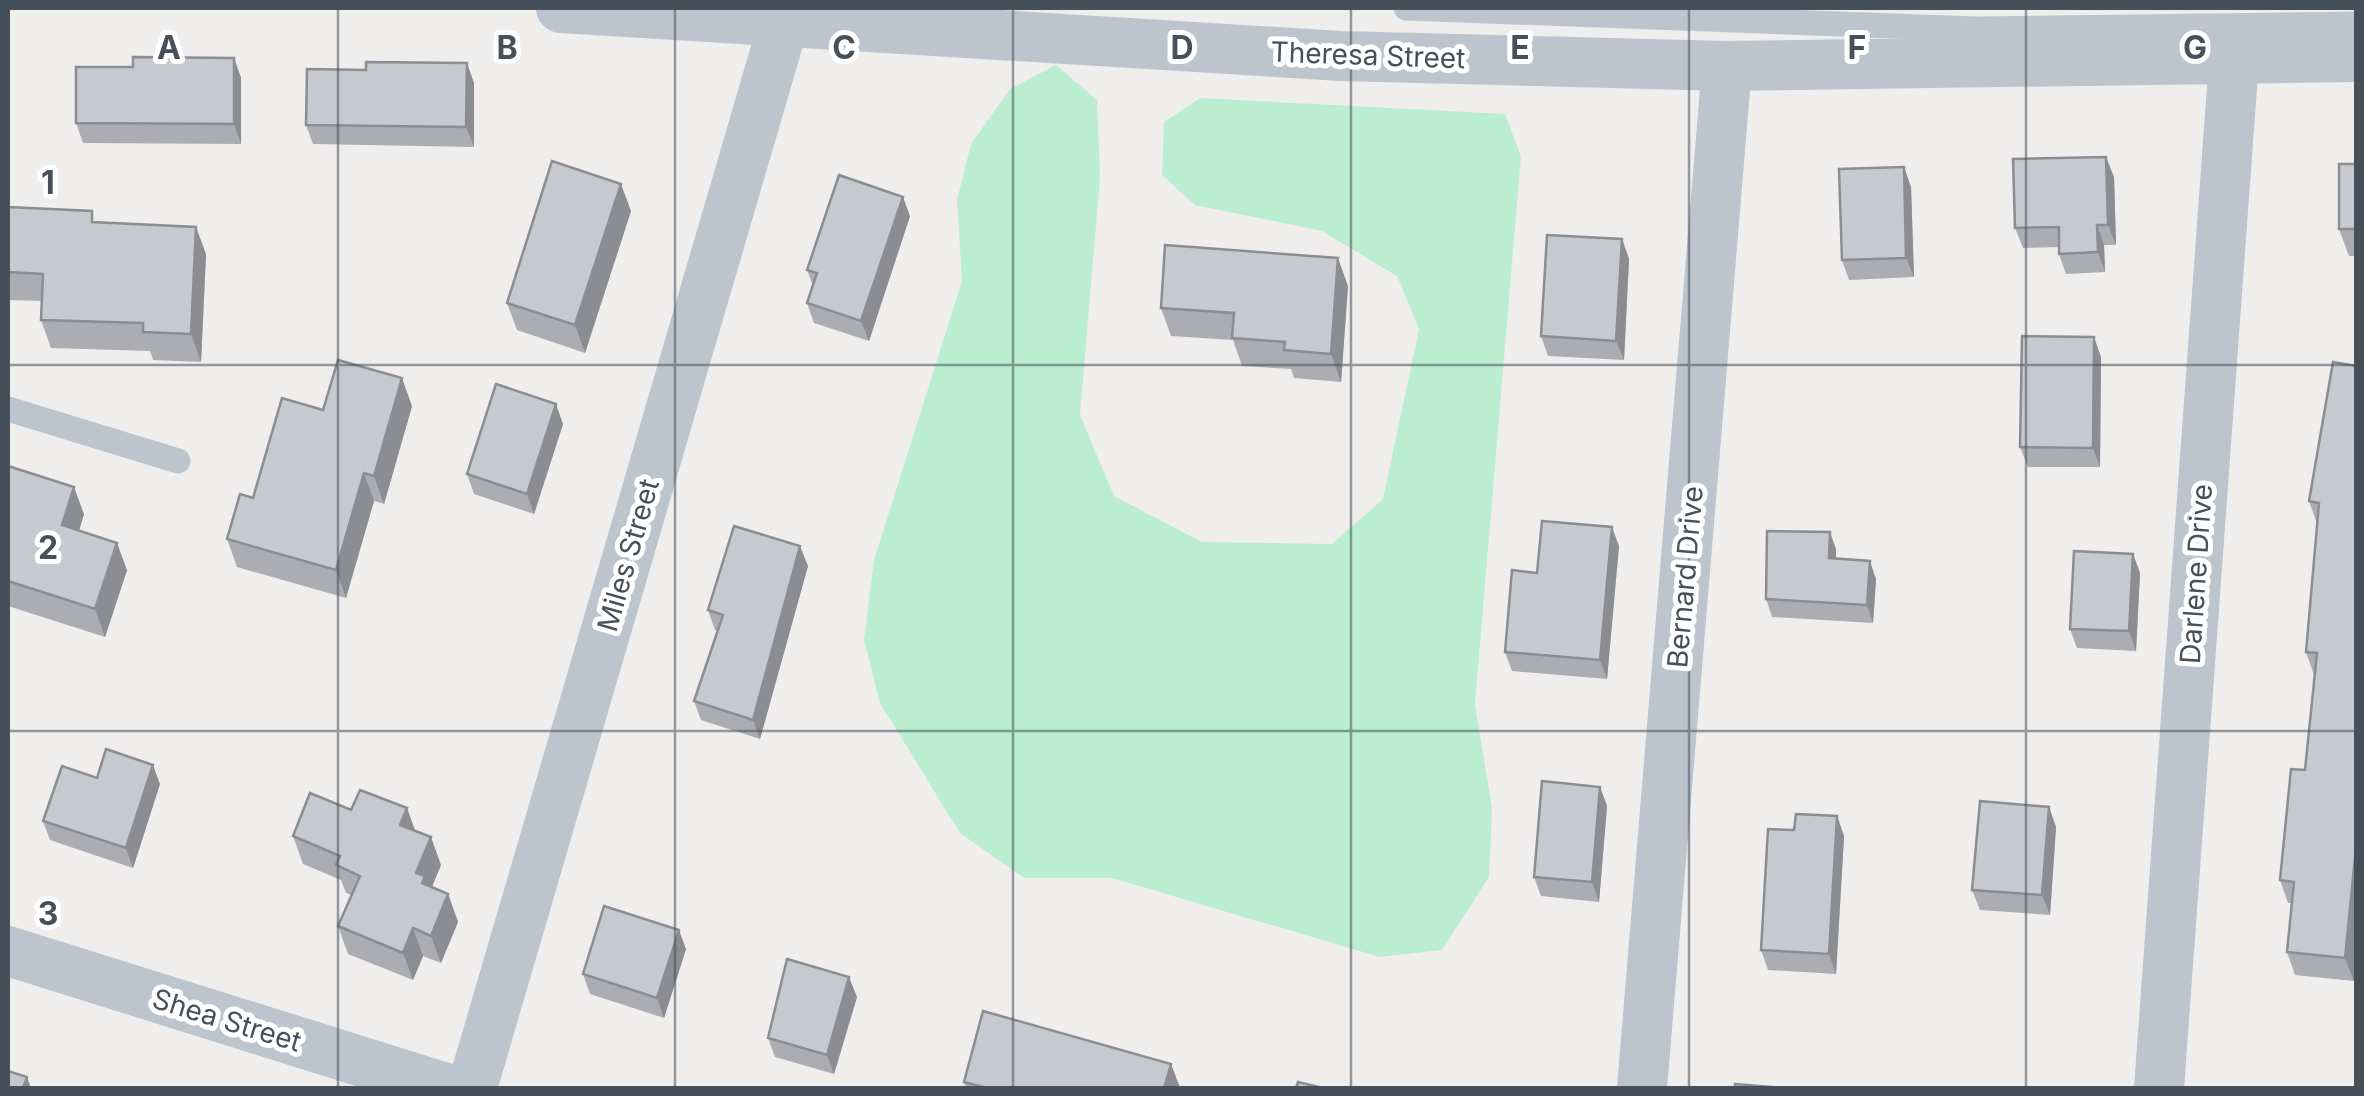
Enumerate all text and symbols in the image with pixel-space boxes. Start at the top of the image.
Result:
text: A [157,28,181,67]
text: B [496,28,518,67]
text: C [832,28,856,67]
text: D [1170,28,1194,67]
text: E [1510,28,1530,67]
text: F [1848,28,1866,67]
text: G [2183,28,2207,67]
street label: Theresa Street [1270,35,1466,75]
text: 1 [41,163,55,202]
street label: Miles Street [590,475,666,635]
street label: Darlene Drive [2173,483,2219,665]
street label: Bernard Drive [1660,485,1710,669]
text: 2 [38,528,58,567]
text: 3 [38,894,58,933]
street label: Shea Street [149,981,305,1059]

